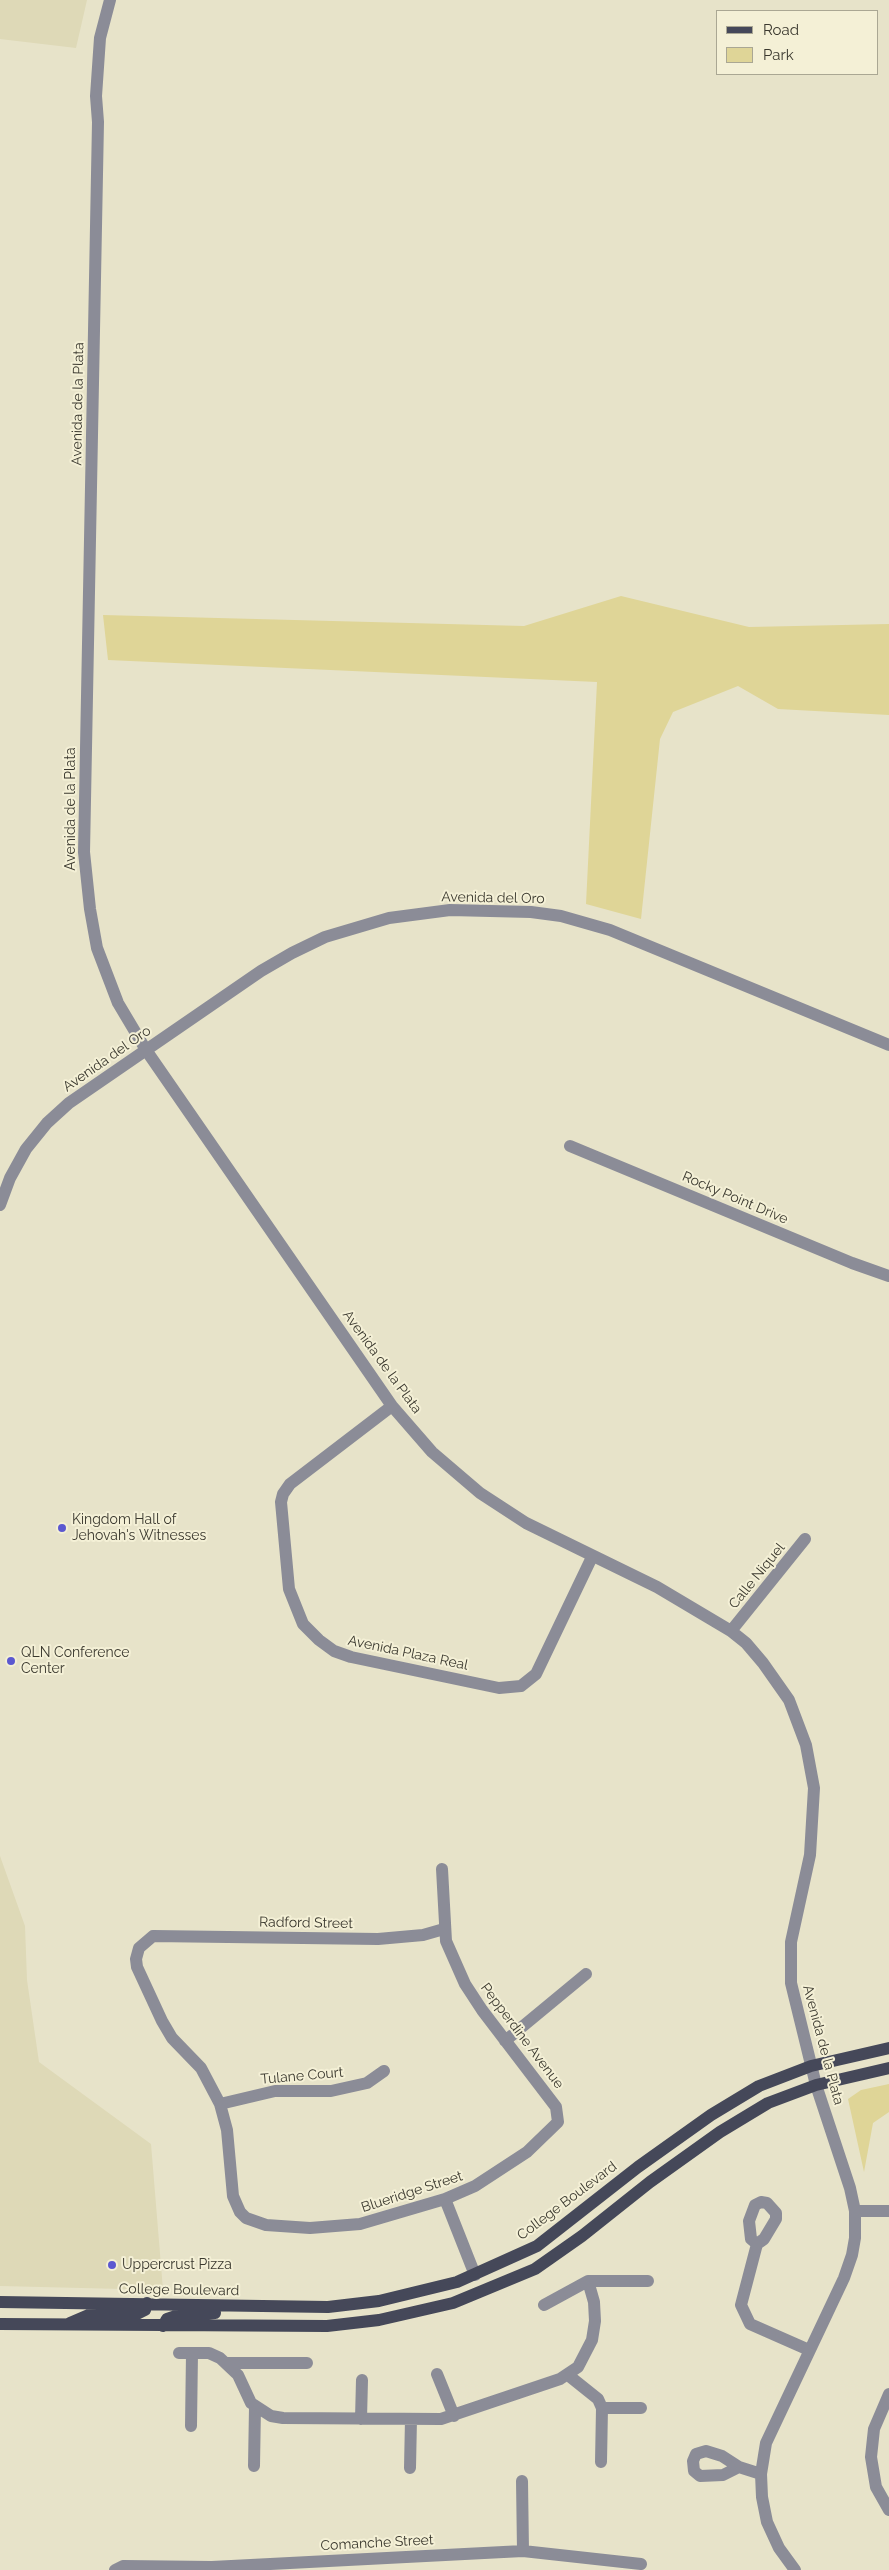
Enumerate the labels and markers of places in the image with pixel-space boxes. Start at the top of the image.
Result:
place label: Kingdom Hall of Jehovah's Witnesses [72,1512,206,1544]
marker: Kingdom Hall of Jehovah's Witnesses [56,1522,68,1534]
place label: QLN Conference Center [21,1645,130,1678]
marker: QLN Conference Center [5,1655,17,1667]
place label: Uppercrust Pizza [122,2257,232,2273]
marker: Uppercrust Pizza [106,2259,118,2271]

